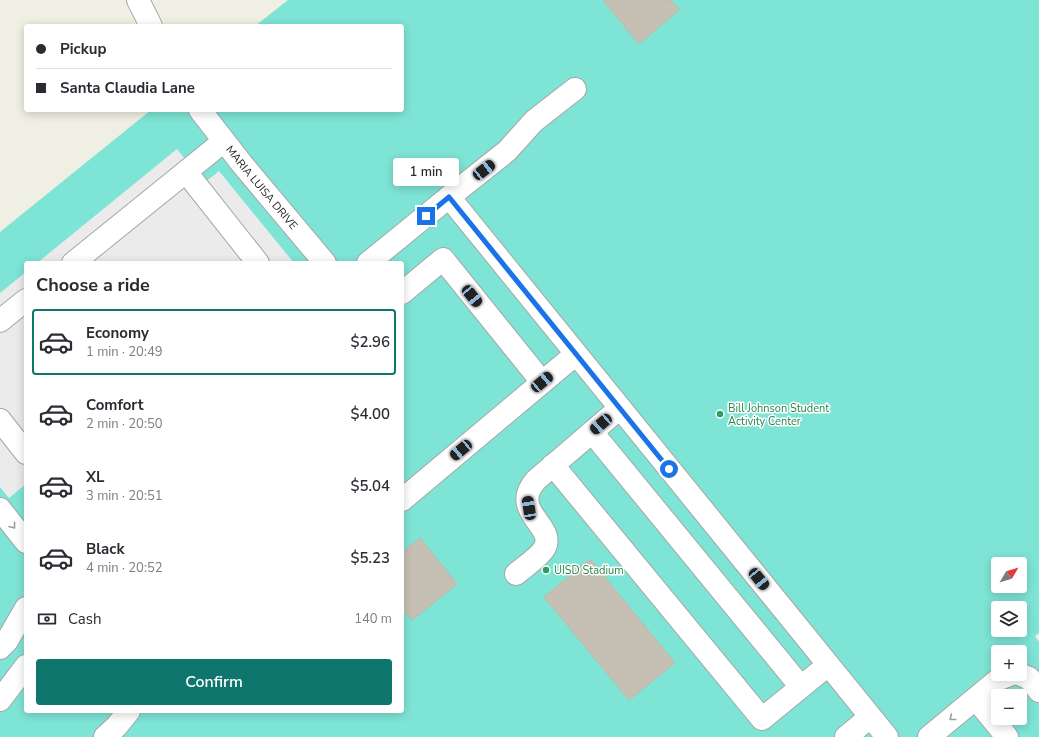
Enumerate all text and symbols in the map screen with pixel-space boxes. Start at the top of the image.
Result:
text: Pickup [60,39,106,59]
text: Santa Claudia Lane [60,78,195,98]
street label: MARIA LUISA DRIVE [223,142,301,232]
callout: 1 min [393,158,459,186]
car [471,158,497,182]
text: 1 min [409,163,443,181]
route end [417,207,435,225]
text: Choose a ride [36,273,150,297]
car [460,283,484,309]
text: Economy [86,323,149,343]
icon: car [38,324,74,360]
text: $2.96 [350,332,390,352]
text: 1 min · 20:49 [86,343,162,361]
car [529,370,555,394]
text: Comfort [86,395,143,415]
icon: car [38,396,74,432]
place label: Bill Johnson Student Activity Center [728,401,829,429]
text: $4.00 [350,404,390,424]
marker: Bill Johnson Student Activity Center [715,409,725,419]
car [588,412,614,436]
text: 2 min · 20:50 [86,415,162,433]
car [448,438,474,462]
route start [660,460,678,478]
text: XL [86,467,105,487]
icon: car [38,468,74,504]
text: $5.04 [350,476,390,496]
text: 3 min · 20:51 [86,487,162,505]
car [521,495,537,521]
one-way arrow [8,521,15,528]
text: Black [86,539,124,559]
icon: car [38,540,74,576]
text: $5.23 [350,548,390,568]
north arrow [991,557,1027,593]
map controls [991,557,1027,725]
text: 4 min · 20:52 [86,559,162,577]
place label: UISD Stadium [554,563,624,578]
marker: UISD Stadium [541,565,551,575]
car [747,566,771,592]
button: layers [991,601,1027,637]
icon: cash [36,608,58,630]
text: Cash [68,609,102,629]
text: 140 m [354,610,392,628]
button: + [991,645,1027,681]
button: Confirm [36,659,392,705]
button: − [991,689,1027,725]
one-way arrow [949,713,957,720]

